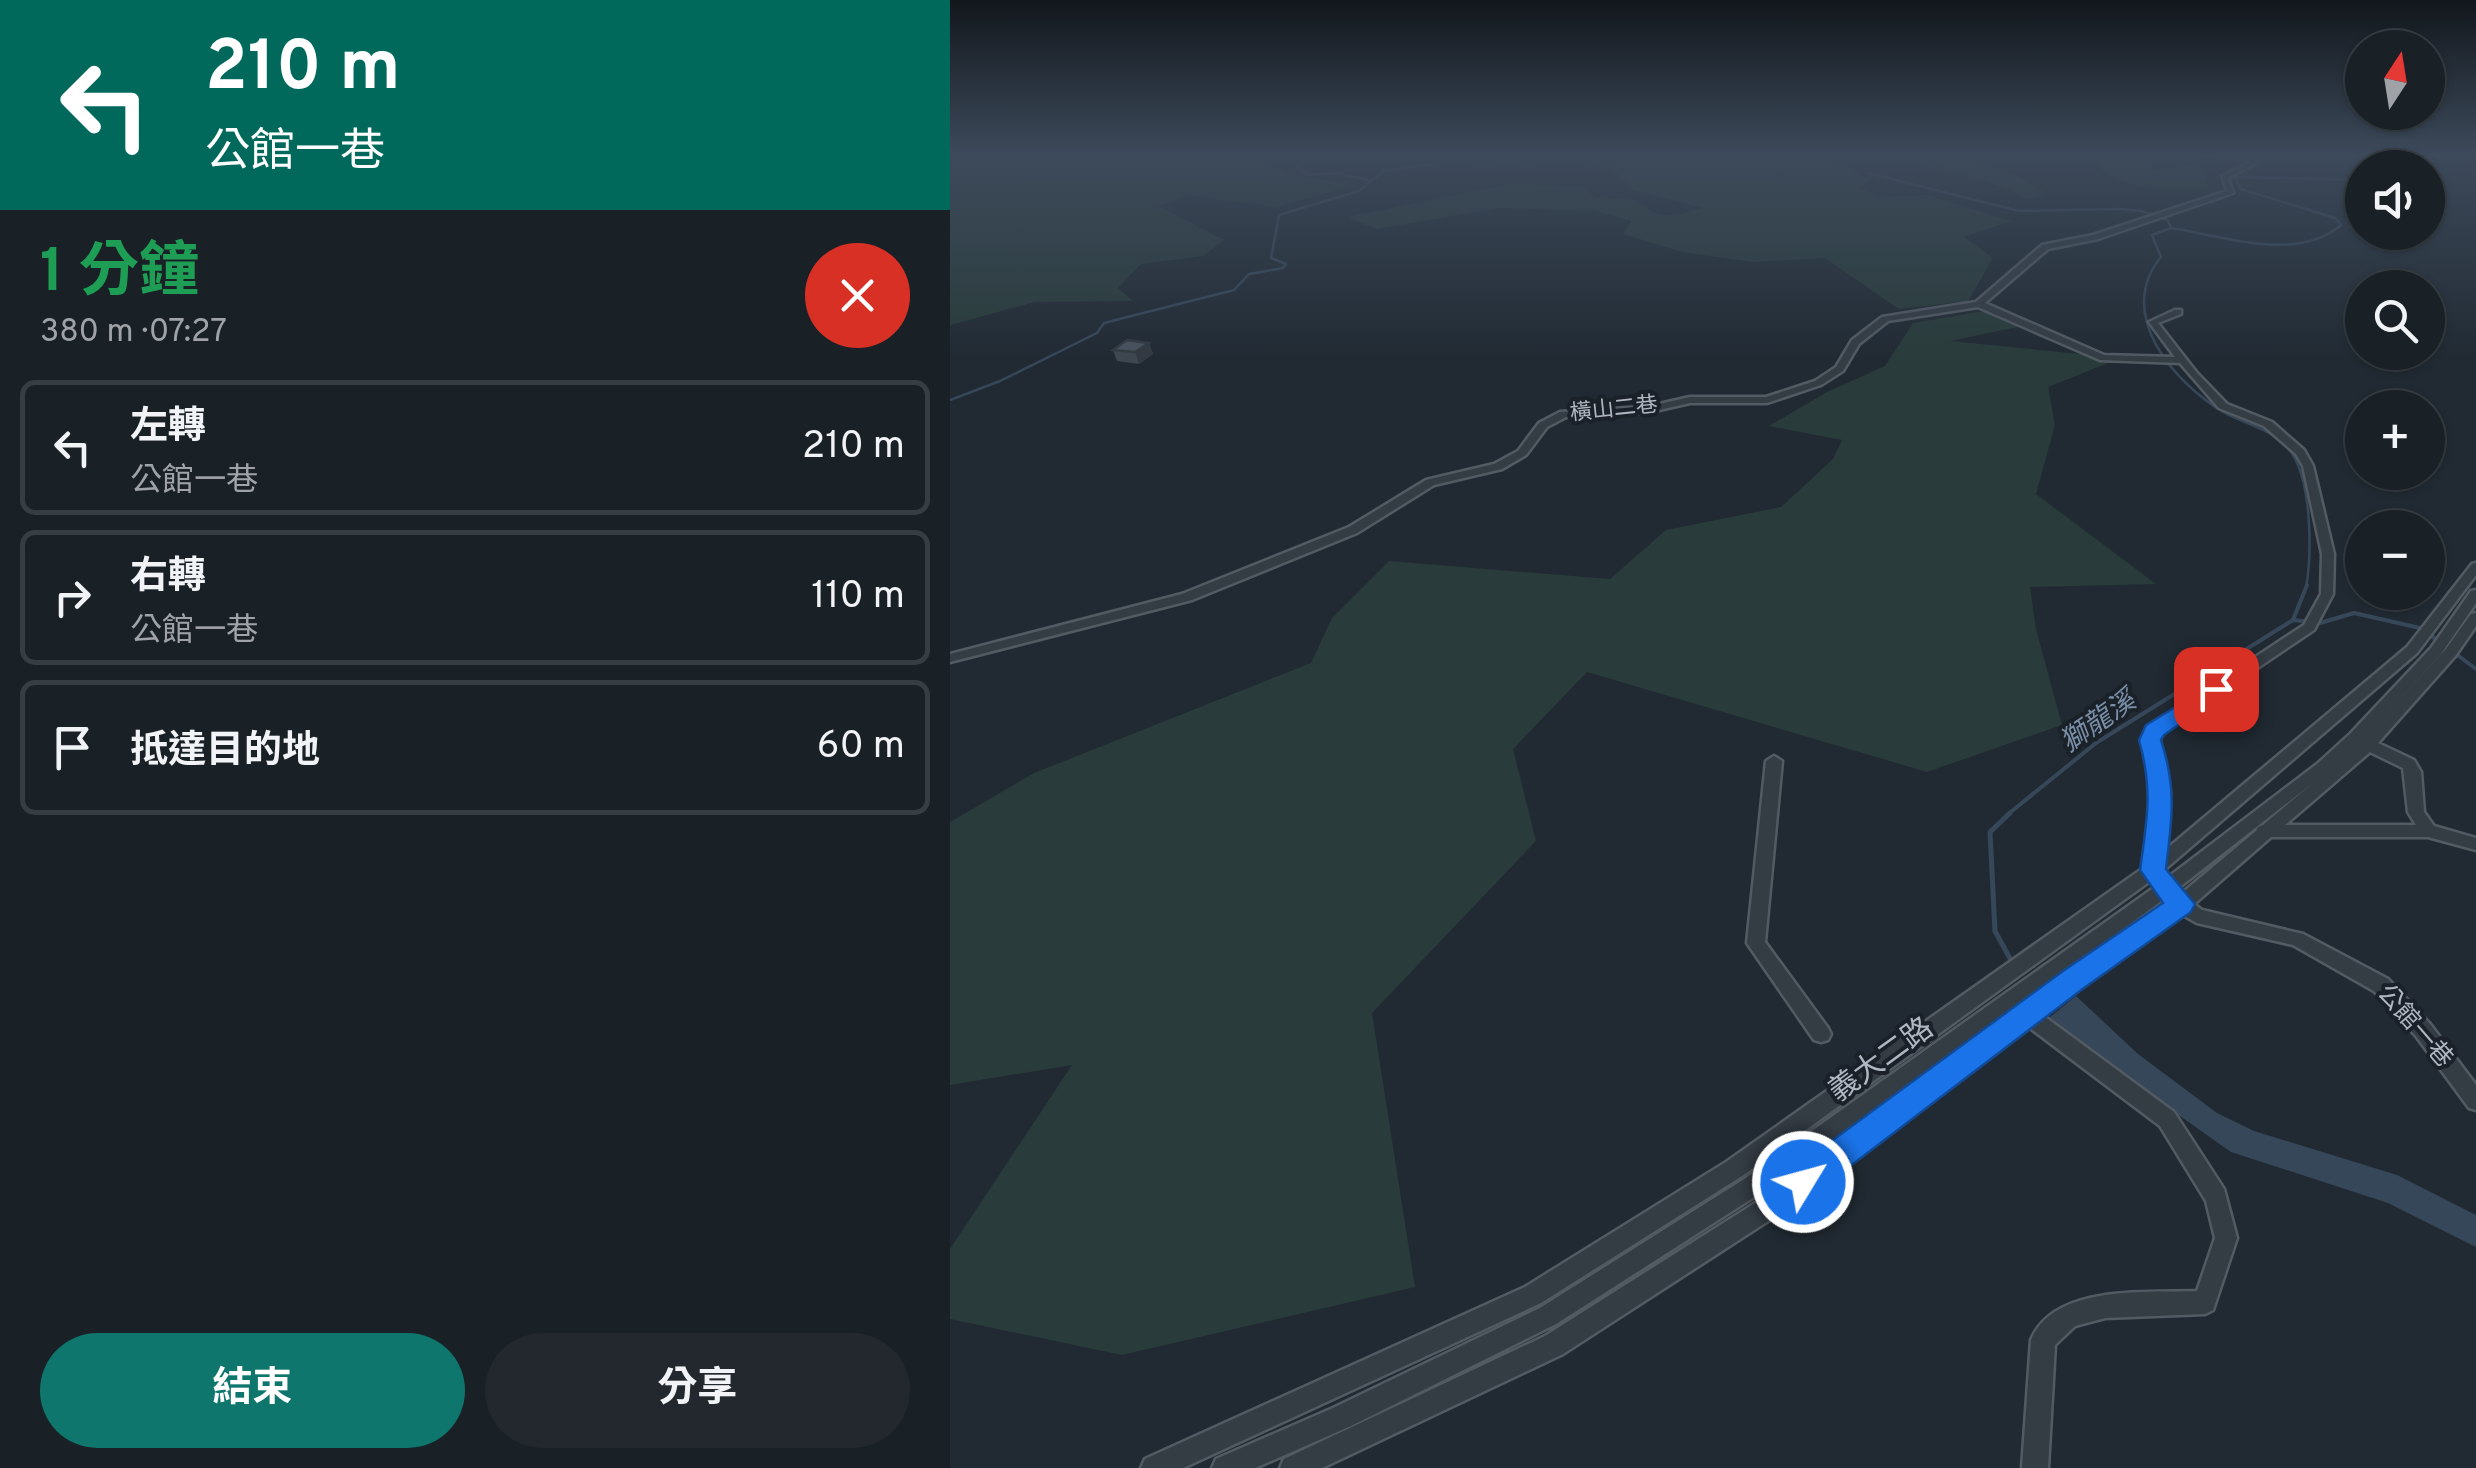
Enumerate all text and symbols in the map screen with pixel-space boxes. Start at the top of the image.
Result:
text: 210 m [205,26,401,115]
north arrow [2345,30,2445,130]
map controls [2345,30,2445,610]
icon: left [40,40,170,170]
text: 公館一巷 [205,125,385,182]
button: sound [2345,150,2445,250]
text: 1 分鐘 [40,237,199,313]
button: close [805,243,910,348]
button: search [2345,270,2445,370]
text: 380 m · 07:27 [40,313,227,353]
button: + [2345,390,2445,490]
street label: 橫山二巷 [1569,392,1659,428]
text: 左轉 [130,404,206,453]
icon: left [45,420,100,475]
text: 210 m [802,423,905,472]
text: 公館一巷 [130,462,258,502]
button: − [2345,510,2445,610]
text: 右轉 [130,554,206,603]
icon: right [45,570,100,625]
text: 110 m [811,573,905,622]
text: 公館一巷 [130,612,258,652]
pin [2174,647,2259,732]
icon: arrive [2189,662,2244,717]
water label: 獅龍溪 [2054,682,2147,762]
icon: arrive [45,720,100,775]
text: 60 m [817,723,905,772]
text: 抵達目的地 [130,728,320,777]
street label: 公館一巷 [2369,979,2459,1075]
street label: 義大二路 [1823,1011,1941,1111]
position arrow [1751,1130,1855,1234]
button: 結束 [40,1333,465,1448]
button: 分享 [485,1333,910,1448]

